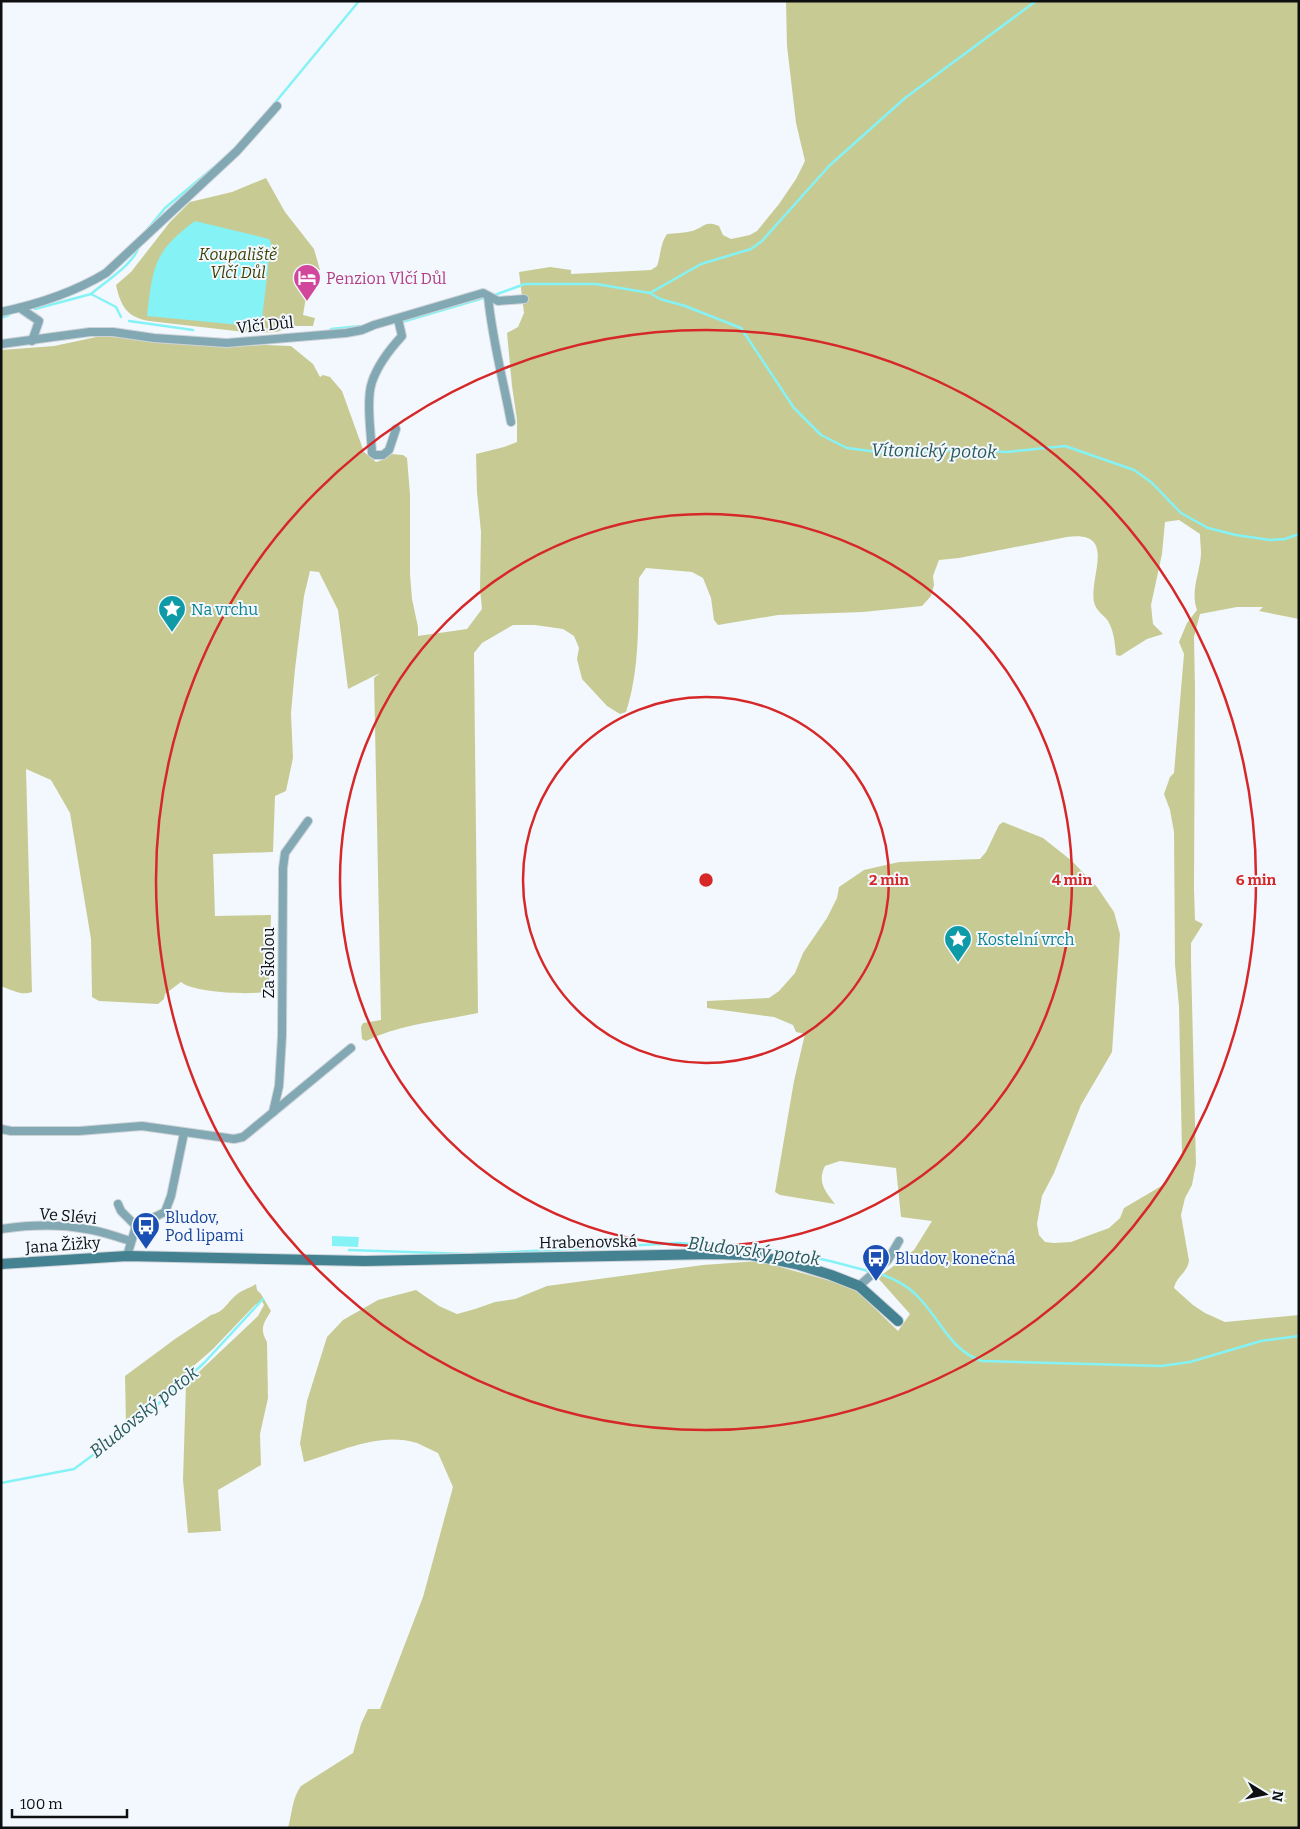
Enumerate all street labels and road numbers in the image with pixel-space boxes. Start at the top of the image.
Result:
street label: Vlčí Důl [235,313,295,337]
street label: Za školou [259,927,278,999]
street label: Ve Slévi [38,1204,98,1228]
street label: Hrabenovská [539,1232,637,1252]
street label: Jana Žižky [24,1233,102,1257]

